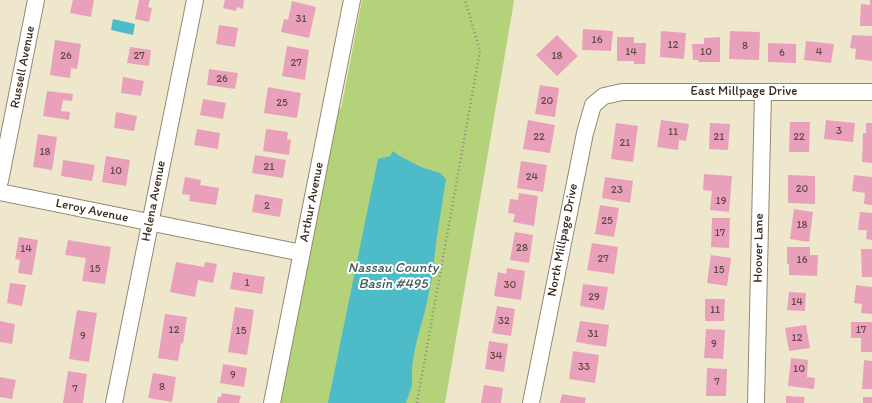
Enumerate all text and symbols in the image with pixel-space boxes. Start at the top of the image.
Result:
house number: 31 [295,12,307,26]
street label: Russell Avenue [7,24,39,110]
house number: 16 [592,33,602,47]
house number: 12 [668,38,678,52]
house number: 8 [742,39,748,53]
house number: 14 [625,45,637,59]
house number: 10 [700,45,712,59]
house number: 4 [816,45,822,59]
house number: 6 [779,46,785,60]
house number: 26 [60,49,72,63]
house number: 27 [133,49,145,63]
house number: 18 [551,49,563,63]
house number: 27 [290,56,302,70]
house number: 26 [216,72,228,86]
street label: East Millpage Drive [691,84,797,100]
house number: 20 [541,94,553,108]
house number: 25 [276,96,288,110]
house number: 3 [836,124,842,138]
house number: 11 [668,125,678,139]
house number: 22 [533,130,545,144]
house number: 21 [714,130,724,144]
house number: 22 [793,130,805,144]
house number: 21 [620,136,630,150]
house number: 18 [39,145,51,159]
street label: Helena Avenue [138,159,170,243]
house number: 21 [264,160,274,174]
street label: Arthur Avenue [297,161,327,243]
house number: 10 [110,164,122,178]
house number: 24 [526,170,538,184]
street label: North Millpage Drive [544,182,582,298]
house number: 20 [796,182,808,196]
house number: 23 [611,183,623,197]
house number: 19 [716,194,726,208]
street label: Leroy Avenue [54,196,130,226]
house number: 2 [264,199,270,213]
street label: Hoover Lane [751,213,767,283]
house number: 25 [601,214,613,228]
house number: 18 [796,218,808,232]
house number: 17 [715,226,725,240]
house number: 28 [516,241,528,255]
house number: 14 [20,242,32,256]
house number: 27 [597,252,609,266]
house number: 16 [797,253,807,267]
water label: Nassau County Basin #495 [348,260,438,292]
house number: 15 [90,262,100,276]
house number: 15 [714,263,724,277]
house number: 1 [244,276,250,290]
house number: 30 [504,278,516,292]
house number: 29 [588,290,600,304]
house number: 14 [791,295,803,309]
house number: 11 [710,303,720,317]
house number: 32 [498,314,510,328]
house number: 12 [169,323,179,337]
house number: 17 [856,323,866,337]
house number: 15 [236,324,246,338]
house number: 31 [587,327,599,341]
house number: 9 [80,329,86,343]
house number: 12 [792,331,802,345]
house number: 9 [711,337,717,351]
house number: 34 [490,349,502,363]
house number: 33 [578,360,590,374]
house number: 10 [793,362,805,376]
house number: 9 [230,368,236,382]
house number: 7 [714,375,720,389]
house number: 8 [159,380,165,394]
house number: 7 [72,382,78,396]

